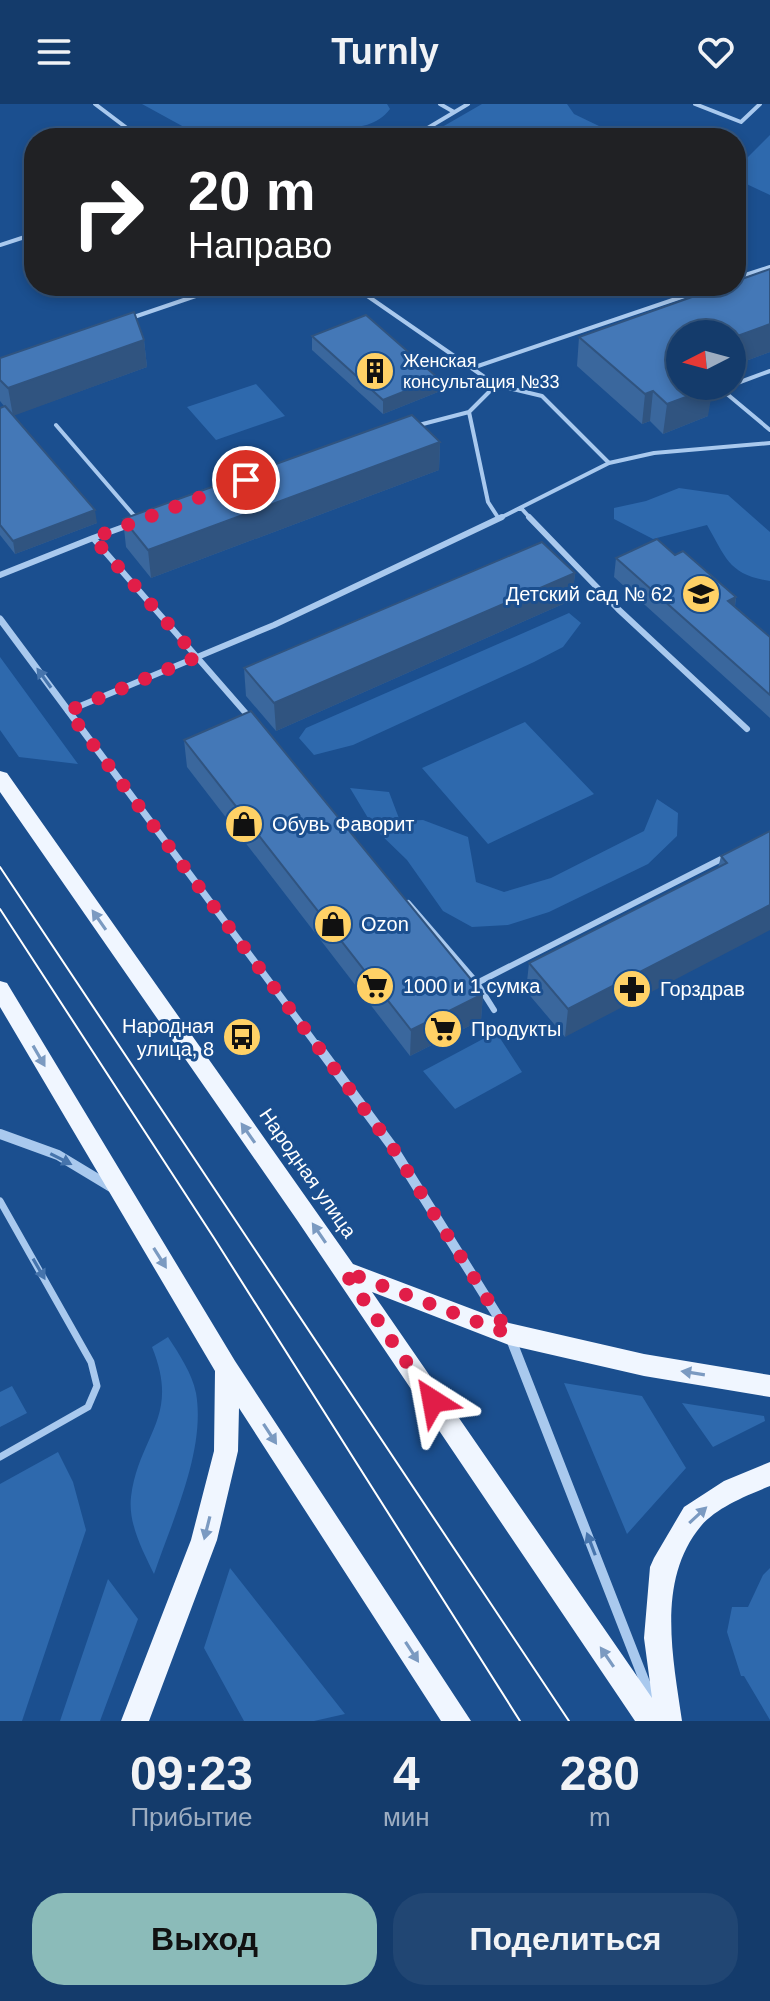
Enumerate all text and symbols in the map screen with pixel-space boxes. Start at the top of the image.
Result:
icon: menu [32,30,76,74]
icon: heart [694,30,738,74]
text: Turnly [331,31,439,72]
text: 20 m [188,159,316,222]
icon: right [56,160,160,264]
text: Направо [188,225,332,266]
north arrow [666,320,746,400]
map controls [666,320,746,400]
building icon: Женская консультация №33 [354,350,396,392]
place label: Женская консультация №33 [403,351,560,392]
pin [212,446,280,514]
icon: arrive [224,458,268,502]
school or university icon: Детский сад № 62 [680,573,722,615]
place label: Детский сад № 62 [506,583,673,605]
one-way arrow [37,668,52,689]
shop icon: Обувь Фаворит [223,803,265,845]
place label: Обувь Фаворит [272,813,414,835]
shop icon: Ozon [312,903,354,945]
one-way arrow [92,909,107,930]
place label: Ozon [361,913,409,935]
supermarket icon: 1000 и 1 сумка [354,965,396,1007]
pharmacy icon: Горздрав [611,968,653,1010]
place label: 1000 и 1 сумка [403,975,541,997]
place label: Горздрав [660,978,745,1000]
supermarket icon: Продукты [422,1008,464,1050]
place label: Народная улица, 8 [122,1015,214,1060]
bus stop icon: Народная улица, 8 [221,1016,263,1058]
place label: Продукты [471,1018,561,1040]
one-way arrow [32,1045,46,1067]
street label: Народная улица [255,1104,361,1243]
one-way arrow [241,1122,257,1143]
one-way arrow [50,1152,73,1165]
one-way arrow [312,1223,327,1244]
one-way arrow [152,1247,167,1268]
one-way arrow [32,1258,46,1280]
position arrow [391,1359,475,1443]
one-way arrow [680,1366,705,1379]
one-way arrow [262,1423,276,1445]
one-way arrow [688,1507,707,1525]
one-way arrow [200,1516,212,1541]
one-way arrow [584,1532,597,1556]
one-way arrow [404,1641,419,1662]
one-way arrow [600,1646,615,1667]
text: 09:23 [130,1747,253,1800]
text: 4 [393,1747,420,1800]
text: 280 [560,1747,640,1800]
text: Прибытие [130,1802,253,1832]
text: мин [383,1802,430,1832]
text: m [589,1802,611,1832]
button: Выход [32,1893,377,1985]
button: Поделиться [393,1893,738,1985]

